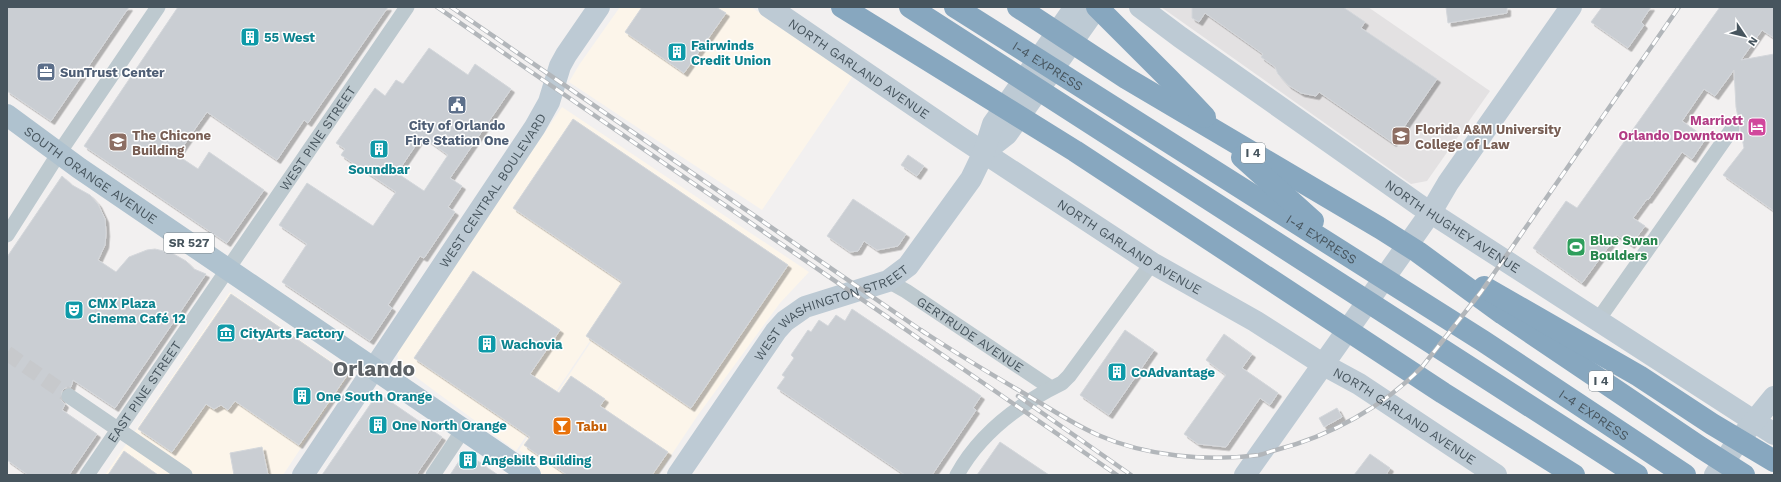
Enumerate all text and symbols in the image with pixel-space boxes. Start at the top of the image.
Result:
street label: NORTH GARLAND AVENUE [786,15,932,122]
north arrow [1725,16,1765,56]
building icon: 55 West [239,26,261,48]
place label: 55 West [264,30,315,45]
text: N [1745,34,1760,49]
place label: Fairwinds Credit Union [691,38,771,68]
street label: I-4 EXPRESS [1010,38,1086,94]
building icon: Fairwinds Credit Union [666,41,688,63]
office icon: SunTrust Center [35,61,57,83]
place label: SunTrust Center [60,65,165,80]
street label: WEST PINE STREET [276,83,358,193]
public building icon: City of Orlando Fire Station One [446,94,468,116]
street label: WEST CENTRAL BOULEVARD [436,110,549,270]
place label: Marriott Orlando Downtown [1619,113,1743,143]
hotel icon: Marriott Orlando Downtown [1746,116,1768,138]
place label: City of Orlando Fire Station One [405,118,510,148]
place label: Florida A&M University College of Law [1415,122,1562,152]
street label: SOUTH ORANGE AVENUE [22,123,160,227]
school or university icon: Florida A&M University College of Law [1390,125,1412,147]
place label: The Chicone Building [132,128,212,158]
school or university icon: The Chicone Building [107,131,129,153]
building icon: Soundbar [368,138,390,160]
road number: I 4 [1241,143,1265,163]
place label: Soundbar [348,162,410,177]
street label: NORTH HUGHEY AVENUE [1383,176,1523,276]
street label: NORTH GARLAND AVENUE [1055,196,1204,297]
street label: I-4 EXPRESS [1284,211,1360,267]
road number: SR 527 [164,233,214,253]
place label: Blue Swan Boulders [1590,233,1658,263]
sports icon: Blue Swan Boulders [1565,236,1587,258]
street label: WEST WASHINGTON STREET [751,261,911,363]
street label: GERTRUDE AVENUE [914,293,1026,375]
place label: CMX Plaza Cinema Café 12 [88,296,186,326]
theatre icon: CMX Plaza Cinema Café 12 [63,299,85,321]
museum icon: CityArts Factory [215,322,237,344]
place label: CityArts Factory [240,326,345,341]
building icon: Wachovia [476,333,498,355]
place label: Wachovia [501,337,563,352]
street label: EAST PINE STREET [104,338,184,445]
district label: Orlando [333,356,415,381]
building icon: CoAdvantage [1106,361,1128,383]
street label: NORTH GARLAND AVENUE [1331,364,1479,467]
place label: CoAdvantage [1131,365,1216,380]
road number: I 4 [1589,371,1613,391]
building icon: One South Orange [291,385,313,407]
street label: I-4 EXPRESS [1556,386,1632,443]
place label: One South Orange [316,389,433,404]
building icon: One North Orange [367,414,389,436]
bar icon: Tabu [551,415,573,437]
place label: One North Orange [392,418,507,433]
place label: Tabu [576,419,607,434]
building icon: Angebilt Building [457,449,479,471]
place label: Angebilt Building [482,453,592,468]

